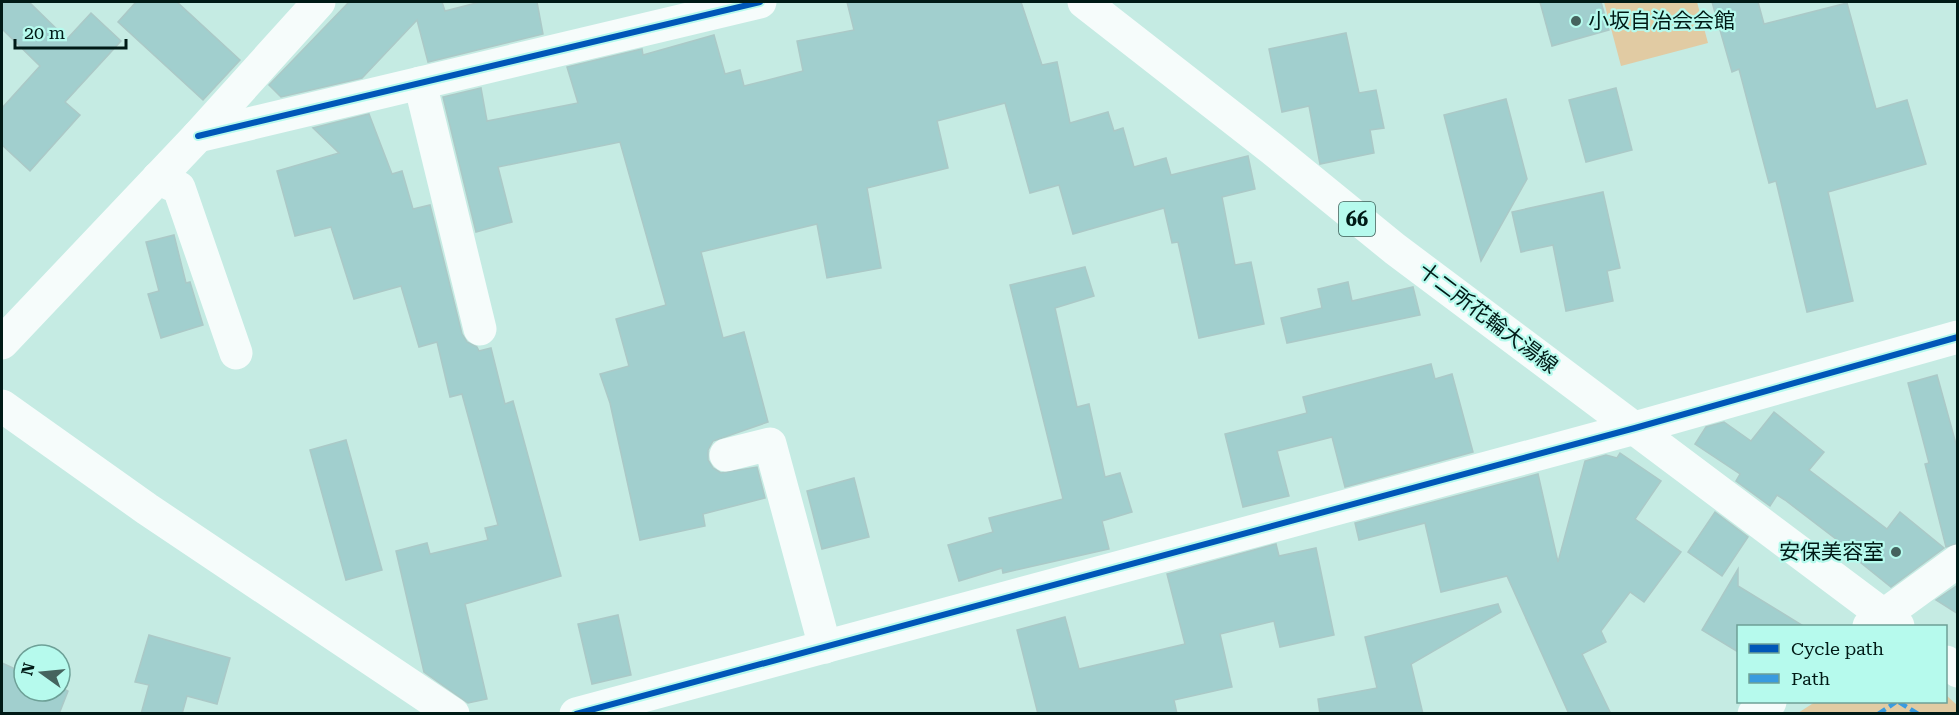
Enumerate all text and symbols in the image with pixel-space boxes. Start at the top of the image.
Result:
place label: 小坂自治会会館 [1588,9,1735,33]
scale bar [15,12,126,50]
marker: 小坂自治会会館 [1569,14,1583,28]
text: 20 m [24,22,65,43]
road number: 66 [1339,202,1375,236]
street label: 十二所花輪大湯線 [1414,258,1562,378]
place label: 安保美容室 [1779,540,1884,564]
marker: 安保美容室 [1889,545,1903,559]
legend [1737,625,1947,703]
text: Cycle path [1791,638,1884,659]
north arrow [12,643,72,703]
text: N [17,661,39,678]
text: Path [1791,668,1830,689]

